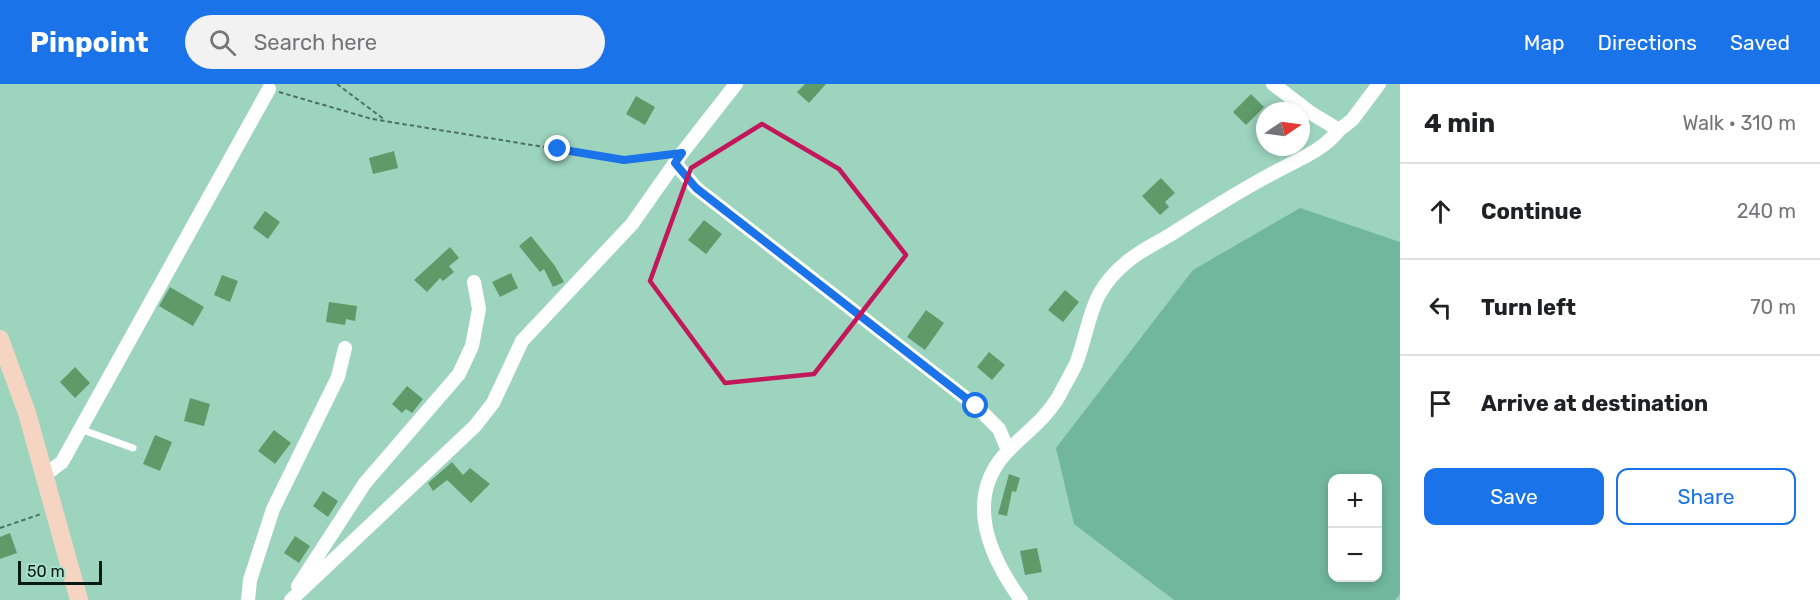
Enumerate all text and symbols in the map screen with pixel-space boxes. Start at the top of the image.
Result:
search box [185,15,605,69]
text: Pinpoint [30,26,149,59]
icon: search [206,26,239,59]
text: Search here [254,29,377,56]
text: Map [1524,30,1565,55]
text: Directions [1598,30,1697,55]
text: Saved [1730,30,1790,55]
north arrow [1256,102,1310,156]
text: 4 min [1424,108,1495,139]
text: Walk · 310 m [1682,111,1796,135]
route end [544,135,570,161]
icon: ahead [1424,195,1457,228]
text: Continue [1481,198,1582,225]
text: 240 m [1737,199,1796,223]
icon: left [1424,291,1457,324]
text: Turn left [1481,294,1576,321]
text: 70 m [1750,295,1796,319]
icon: arrive [1424,387,1457,420]
text: Arrive at destination [1481,390,1708,417]
route start [962,392,988,418]
button: Save [1424,468,1604,525]
button: Share [1616,468,1796,525]
map controls [1328,474,1382,582]
button: + [1328,474,1382,528]
button: − [1328,528,1382,582]
scale bar [18,558,102,586]
text: 50 m [27,562,65,581]

